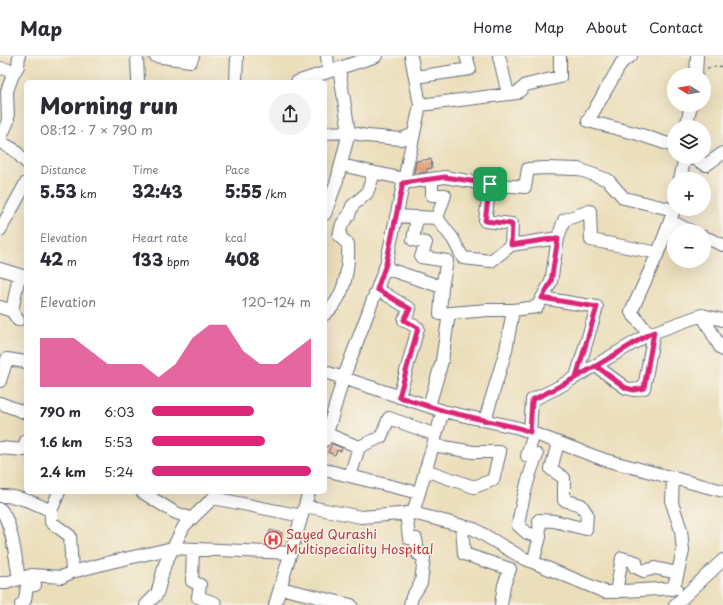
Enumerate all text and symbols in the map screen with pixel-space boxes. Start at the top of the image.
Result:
text: Map [20,14,62,42]
text: Home [473,17,512,38]
text: Map [534,17,564,38]
text: About [586,17,627,38]
text: Contact [649,17,703,38]
north arrow [667,68,711,112]
map controls [667,68,711,268]
text: Morning run [40,88,178,121]
button: share [269,93,311,135]
text: 08:12 · 7 × 790 m [40,120,153,139]
button: layers [667,120,711,164]
text: Distance [40,161,86,178]
text: Time [132,161,158,178]
text: Pace [225,161,249,178]
pin [473,167,507,201]
button: + [667,172,711,216]
icon: arrive [479,173,501,195]
text: 5.53 [40,178,77,204]
text: 32:43 [132,178,183,204]
text: 5:55 [225,178,262,204]
text: km [77,185,97,202]
text: /km [262,185,287,202]
button: − [667,224,711,268]
text: Elevation [40,229,87,246]
text: Heart rate [132,229,188,246]
text: kcal [225,229,247,246]
text: 42 [40,246,63,272]
text: 133 [132,246,163,272]
text: 408 [225,246,260,272]
text: m [63,253,77,270]
text: bpm [163,253,190,270]
text: Elevation [40,292,96,311]
text: 120–124 m [242,292,311,311]
text: 790 m [40,402,81,421]
text: 6:03 [104,402,135,421]
text: 1.6 km [40,432,82,451]
text: 5:53 [104,432,133,451]
text: 2.4 km [40,462,86,481]
text: 5:24 [104,462,134,481]
place label: Sayed Qurashi Multispeciality Hospital [286,524,434,558]
hospital icon: Sayed Qurashi Multispeciality Hospital [263,530,283,550]

